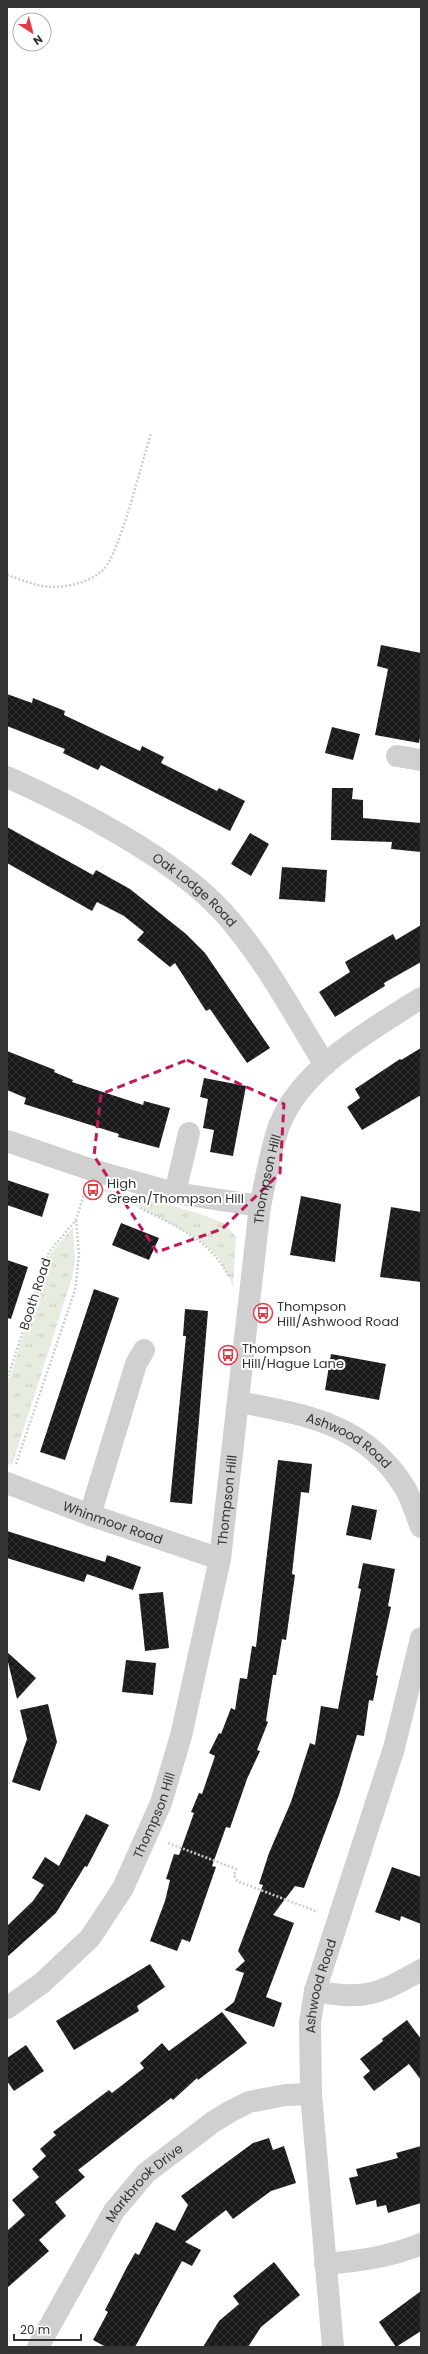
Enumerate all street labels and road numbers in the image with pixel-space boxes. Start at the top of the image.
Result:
street label: Oak Lodge Road [149,848,241,931]
street label: Thompson Hill [249,1132,285,1225]
street label: Booth Road [14,1255,56,1333]
street label: Ashwood Road [304,1408,396,1472]
street label: Thompson Hill [212,1454,241,1547]
street label: Whinmoor Road [60,1496,165,1549]
street label: Thompson Hill [128,1770,179,1861]
street label: Ashwood Road [300,1936,341,2034]
street label: Markbrook Drive [100,2139,187,2225]

